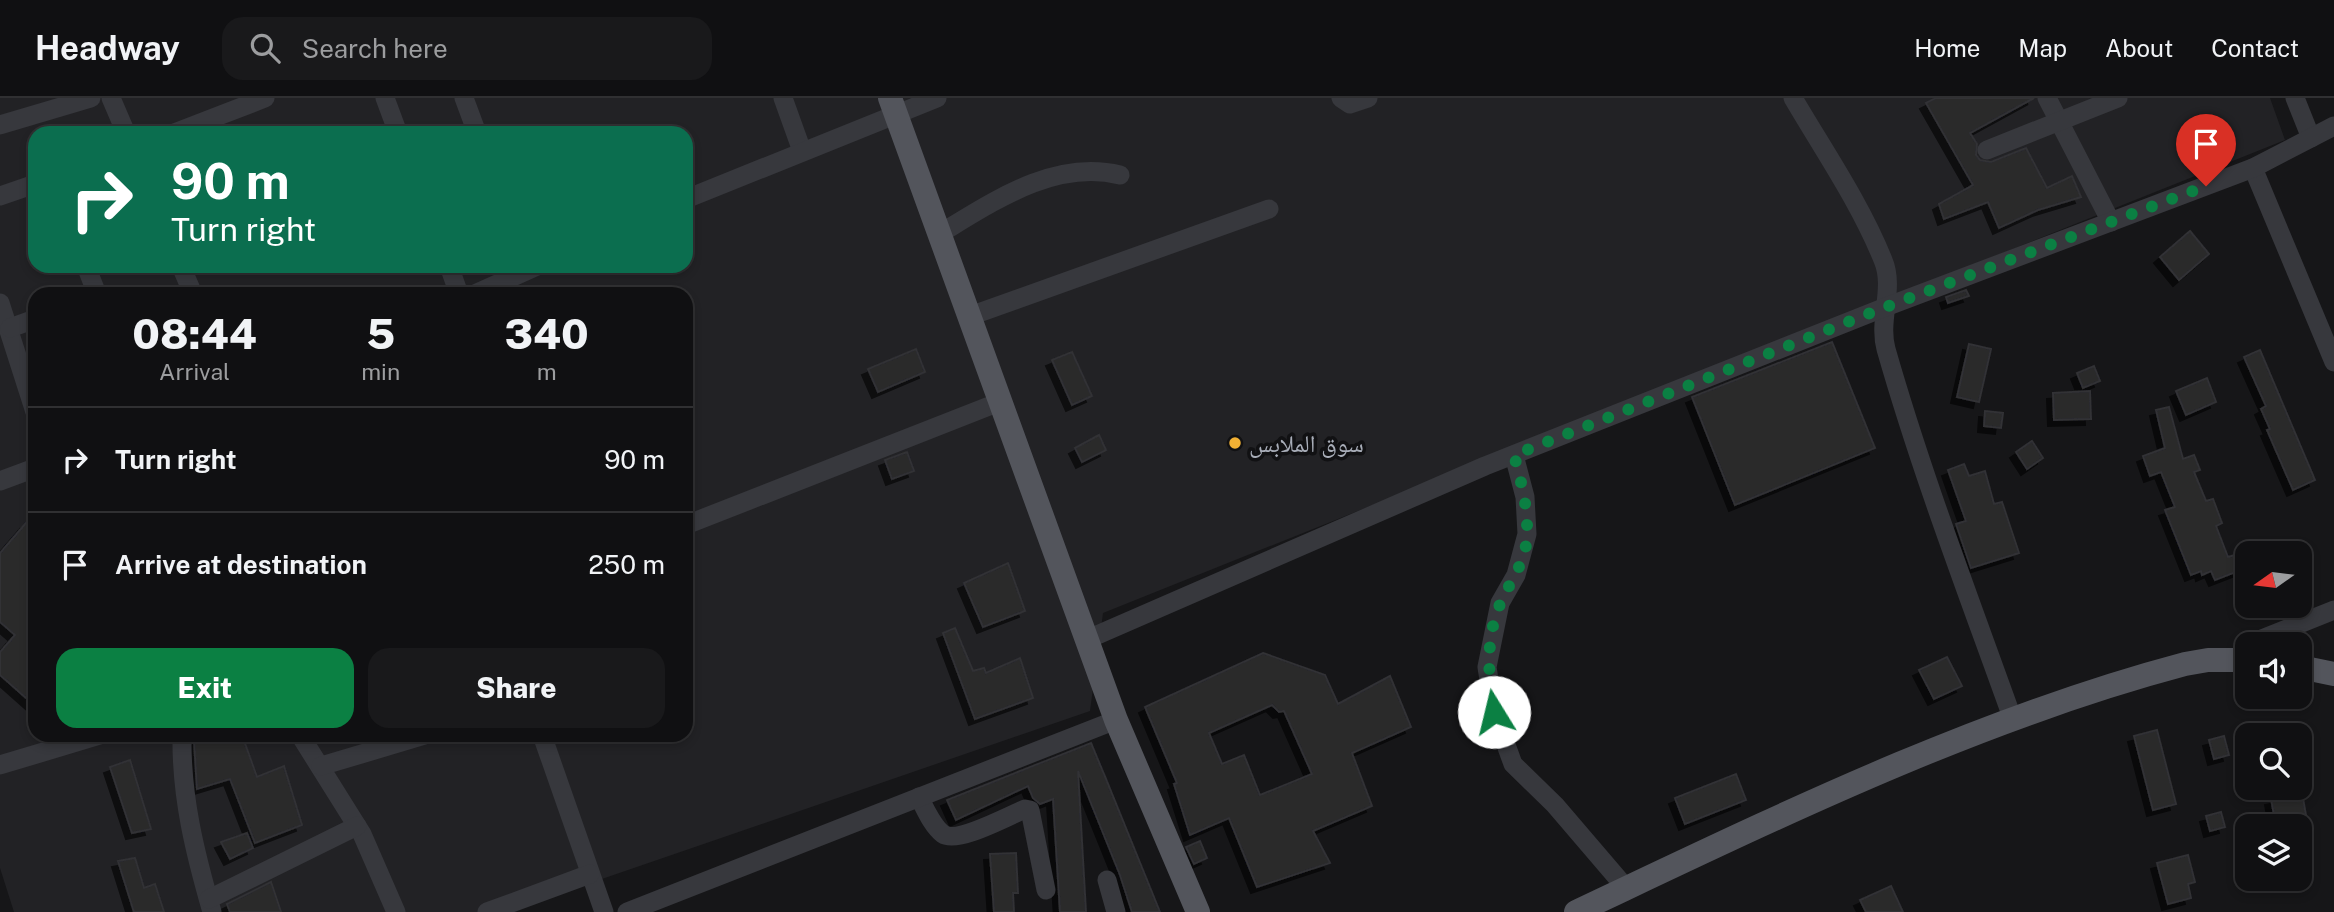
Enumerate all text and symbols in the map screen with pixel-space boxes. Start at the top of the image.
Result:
search box [222,17,712,80]
text: Headway [35,29,180,67]
icon: search [246,29,284,67]
text: Search here [302,33,448,64]
text: Home [1914,34,1980,62]
text: Map [2018,34,2067,62]
text: About [2105,34,2173,62]
text: Contact [2211,34,2299,62]
pin [2176,114,2236,186]
icon: arrive [2187,125,2225,163]
text: 90 m [171,152,290,210]
icon: right [56,154,147,245]
text: Turn right [171,211,316,248]
text: 08:44 [132,309,257,358]
text: 5 [366,309,395,358]
text: 340 [504,309,589,358]
text: Arrival [159,358,230,385]
text: min [361,358,400,385]
text: m [537,358,557,385]
place label: سوق الملابس [1249,429,1364,458]
marker: سوق الملابس [1227,435,1243,451]
icon: right [56,441,94,479]
text: Turn right [115,444,237,475]
text: 90 m [604,444,665,475]
north arrow [2235,541,2312,618]
map controls [2235,541,2312,891]
icon: arrive [56,546,94,584]
text: Arrive at destination [115,549,367,580]
text: 250 m [588,549,665,580]
button: sound [2235,632,2312,709]
button: Exit [56,648,354,728]
button: Share [368,648,665,728]
position arrow [1457,675,1531,749]
button: search [2235,723,2312,800]
button: layers [2235,814,2312,891]

